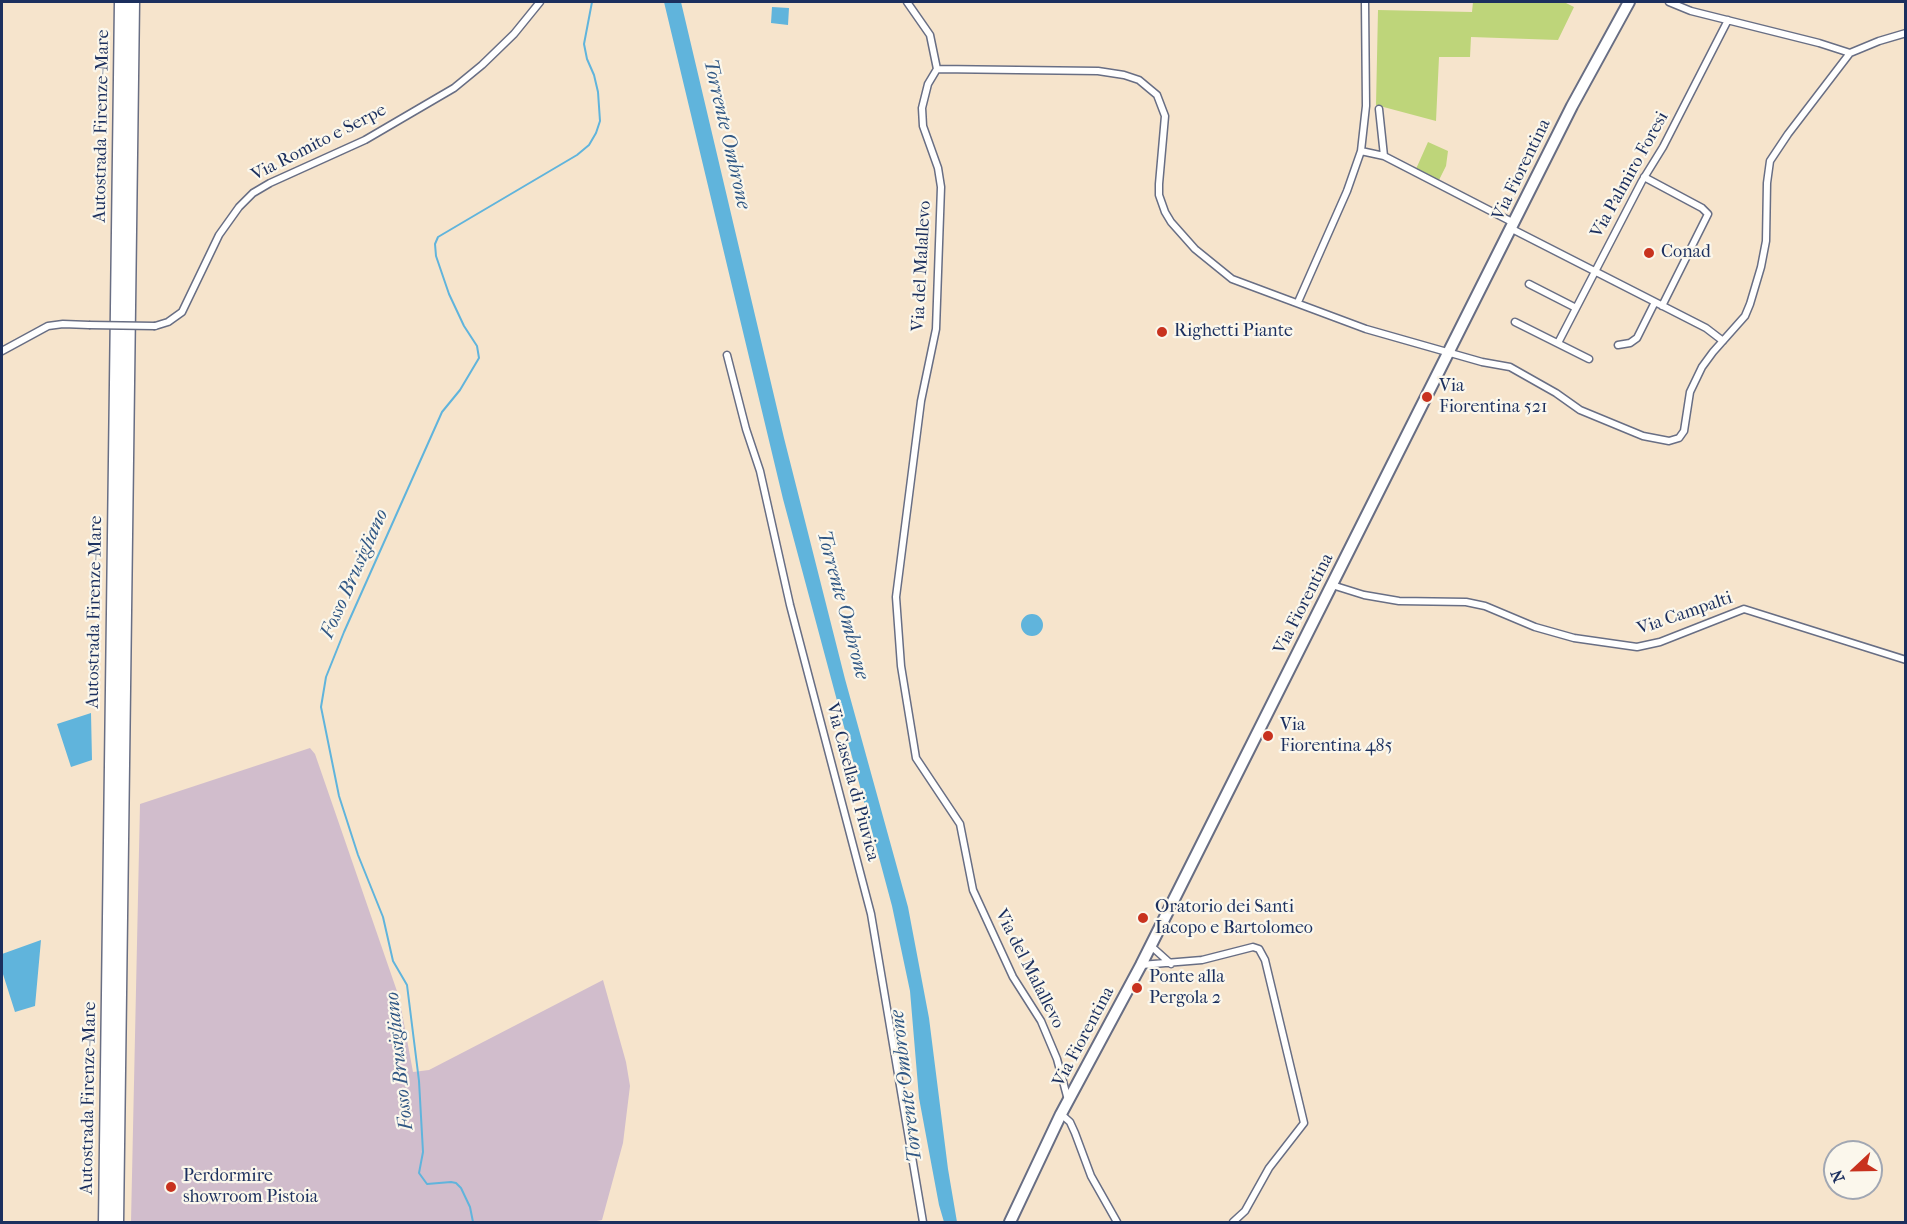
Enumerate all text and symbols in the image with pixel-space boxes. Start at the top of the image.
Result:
street label: Autostrada Firenze-Mare [90,29,114,223]
water label: Torrente Ombrone [697,57,755,211]
street label: Via Romito e Serpe [248,100,390,186]
street label: Via Palmiro Foresi [1586,108,1674,242]
street label: Via Fiorentina [1488,116,1556,224]
street label: Via del Malallevo [908,200,936,332]
place label: Conad [1661,242,1711,264]
marker: Conad [1642,246,1656,260]
place label: Righetti Piante [1174,321,1293,343]
marker: Righetti Piante [1155,325,1169,339]
place label: Via Fiorentina 521 [1439,376,1547,418]
marker: Via Fiorentina 521 [1420,390,1434,404]
water label: Fosso Brusigliano [316,506,394,642]
street label: Autostrada Firenze-Mare [83,515,107,709]
water label: Torrente Ombrone [811,528,873,682]
street label: Via Fiorentina [1269,550,1339,658]
street label: Via Campalti [1635,588,1735,640]
street label: Via Casella di Piuvica [821,701,883,863]
place label: Via Fiorentina 485 [1280,715,1392,758]
marker: Via Fiorentina 485 [1261,729,1275,743]
place label: Oratorio dei Santi Iacopo e Bartolomeo [1155,897,1313,940]
street label: Via del Malallevo [990,906,1068,1032]
marker: Oratorio dei Santi Iacopo e Bartolomeo [1136,911,1150,925]
place label: Ponte alla Pergola 2 [1149,967,1225,1010]
marker: Ponte alla Pergola 2 [1130,981,1144,995]
street label: Via Fiorentina [1049,983,1119,1091]
water label: Fosso Brusigliano [381,991,419,1131]
street label: Autostrada Firenze-Mare [77,1001,101,1195]
water label: Torrente Ombrone [886,1009,928,1163]
north arrow [1823,1140,1883,1200]
place label: Perdormire showroom Pistoia [183,1166,318,1208]
text: N [1827,1167,1849,1185]
marker: Perdormire showroom Pistoia [164,1180,178,1194]

